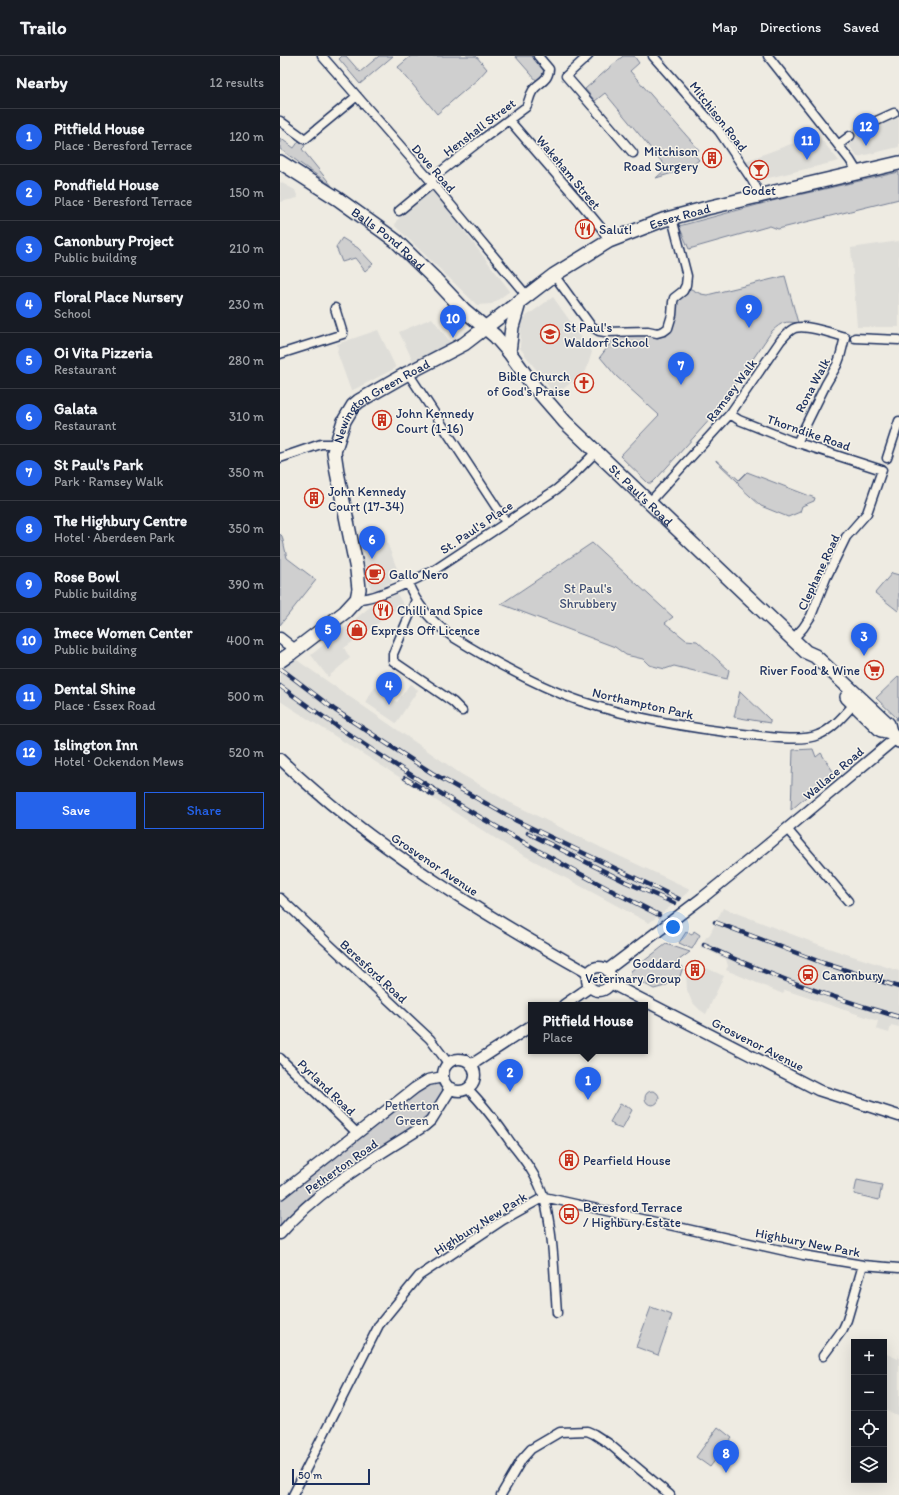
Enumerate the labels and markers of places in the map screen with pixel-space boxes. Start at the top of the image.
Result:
pin: 12 [853,113,879,146]
pin: 11 [794,127,820,160]
place label: Mitchison Road Surgery [624,144,698,174]
building icon: Mitchison Road Surgery [701,147,723,169]
bar icon: Godet [748,159,770,181]
place label: Godet [742,183,776,198]
restaurant icon: Salut! [574,218,596,240]
place label: Salut! [599,222,632,237]
pin: 9 [736,295,762,328]
pin: 10 [440,305,466,338]
place label: St Paul's Waldorf School [564,320,649,350]
school or university icon: St Paul's Waldorf School [539,323,561,345]
pin: 7 [668,352,694,385]
place label: Bible Church of God's Praise [487,369,570,399]
church icon: Bible Church of God's Praise [573,372,595,394]
place label: John Kennedy Court (1-16) [396,406,474,436]
building icon: John Kennedy Court (1-16) [371,409,393,431]
place label: John Kennedy Court (17-34) [328,484,406,514]
building icon: John Kennedy Court (17-34) [303,487,325,509]
pin: 6 [359,526,385,559]
cafe icon: Gallo Nero [364,563,386,585]
place label: Gallo Nero [389,567,449,582]
restaurant icon: Chilli and Spice [372,599,394,621]
place label: Chilli and Spice [397,603,483,618]
pin: 5 [315,616,341,649]
shop icon: Express Off Licence [346,619,368,641]
place label: Express Off Licence [371,623,480,638]
pin: 3 [851,623,877,656]
supermarket icon: River Food & Wine [863,659,885,681]
place label: River Food & Wine [759,663,860,678]
pin: 4 [376,672,402,705]
place label: Goddard Veterinary Group [585,956,681,986]
building icon: Goddard Veterinary Group [684,959,706,981]
station icon: Canonbury [797,964,819,986]
place label: Canonbury [822,968,883,983]
pin: 2 [497,1059,523,1092]
pin: 1 [575,1067,601,1100]
building icon: Pearfield House [558,1149,580,1171]
place label: Pearfield House [583,1153,671,1168]
place label: Beresford Terrace / Highbury Estate [583,1200,682,1230]
bus stop icon: Beresford Terrace / Highbury Estate [558,1203,580,1225]
pin: 8 [713,1440,739,1473]

